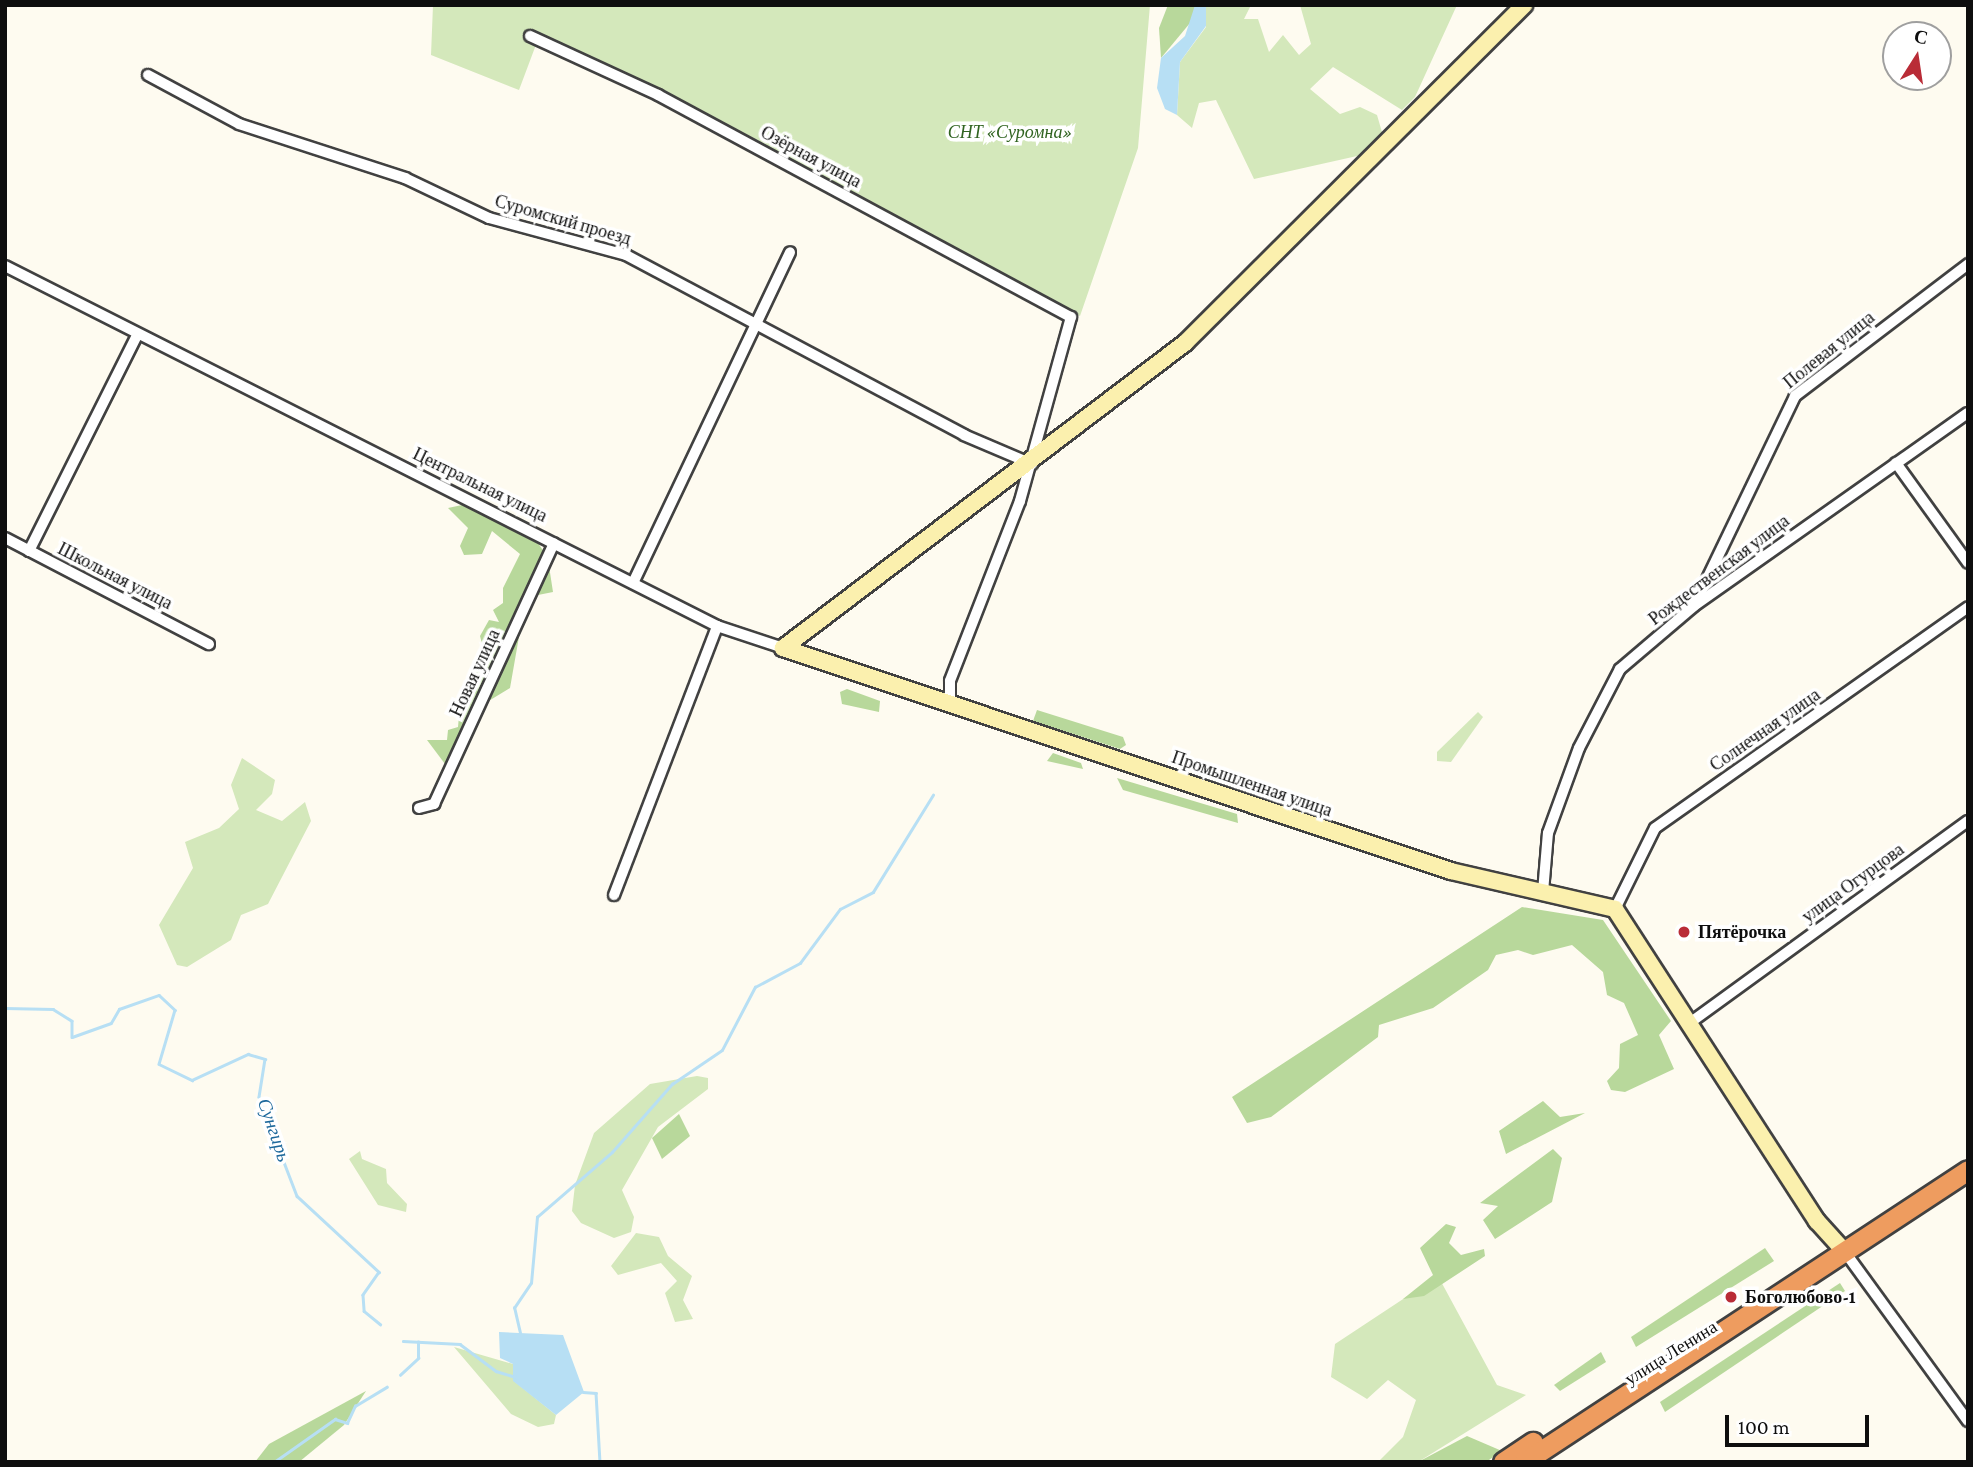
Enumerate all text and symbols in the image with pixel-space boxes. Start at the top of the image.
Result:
north arrow [1882,21,1952,91]
text: С [1912,25,1930,49]
street label: Озёрная улица [757,121,865,193]
park label: СНТ «Суромна» [948,121,1072,143]
street label: Суромский проезд [492,190,634,250]
street label: Полевая улица [1779,307,1879,393]
street label: Центральная улица [409,443,551,527]
street label: Рождественская улица [1644,510,1794,630]
street label: Школьная улица [54,538,176,614]
street label: Новая улица [445,626,505,720]
street label: Солнечная улица [1706,684,1824,776]
street label: Промышленная улица [1169,746,1335,822]
street label: улица Огурцова [1798,839,1908,927]
place label: Пятёрочка [1698,921,1786,943]
marker: Пятёрочка [1676,924,1692,940]
water label: Сунгирь [253,1095,295,1165]
place label: Боголюбово-1 [1745,1286,1856,1308]
marker: Боголюбово-1 [1723,1289,1739,1305]
street label: улица Ленина [1621,1316,1721,1390]
scale bar [1728,1400,1871,1444]
text: 100 m [1738,1415,1790,1439]

